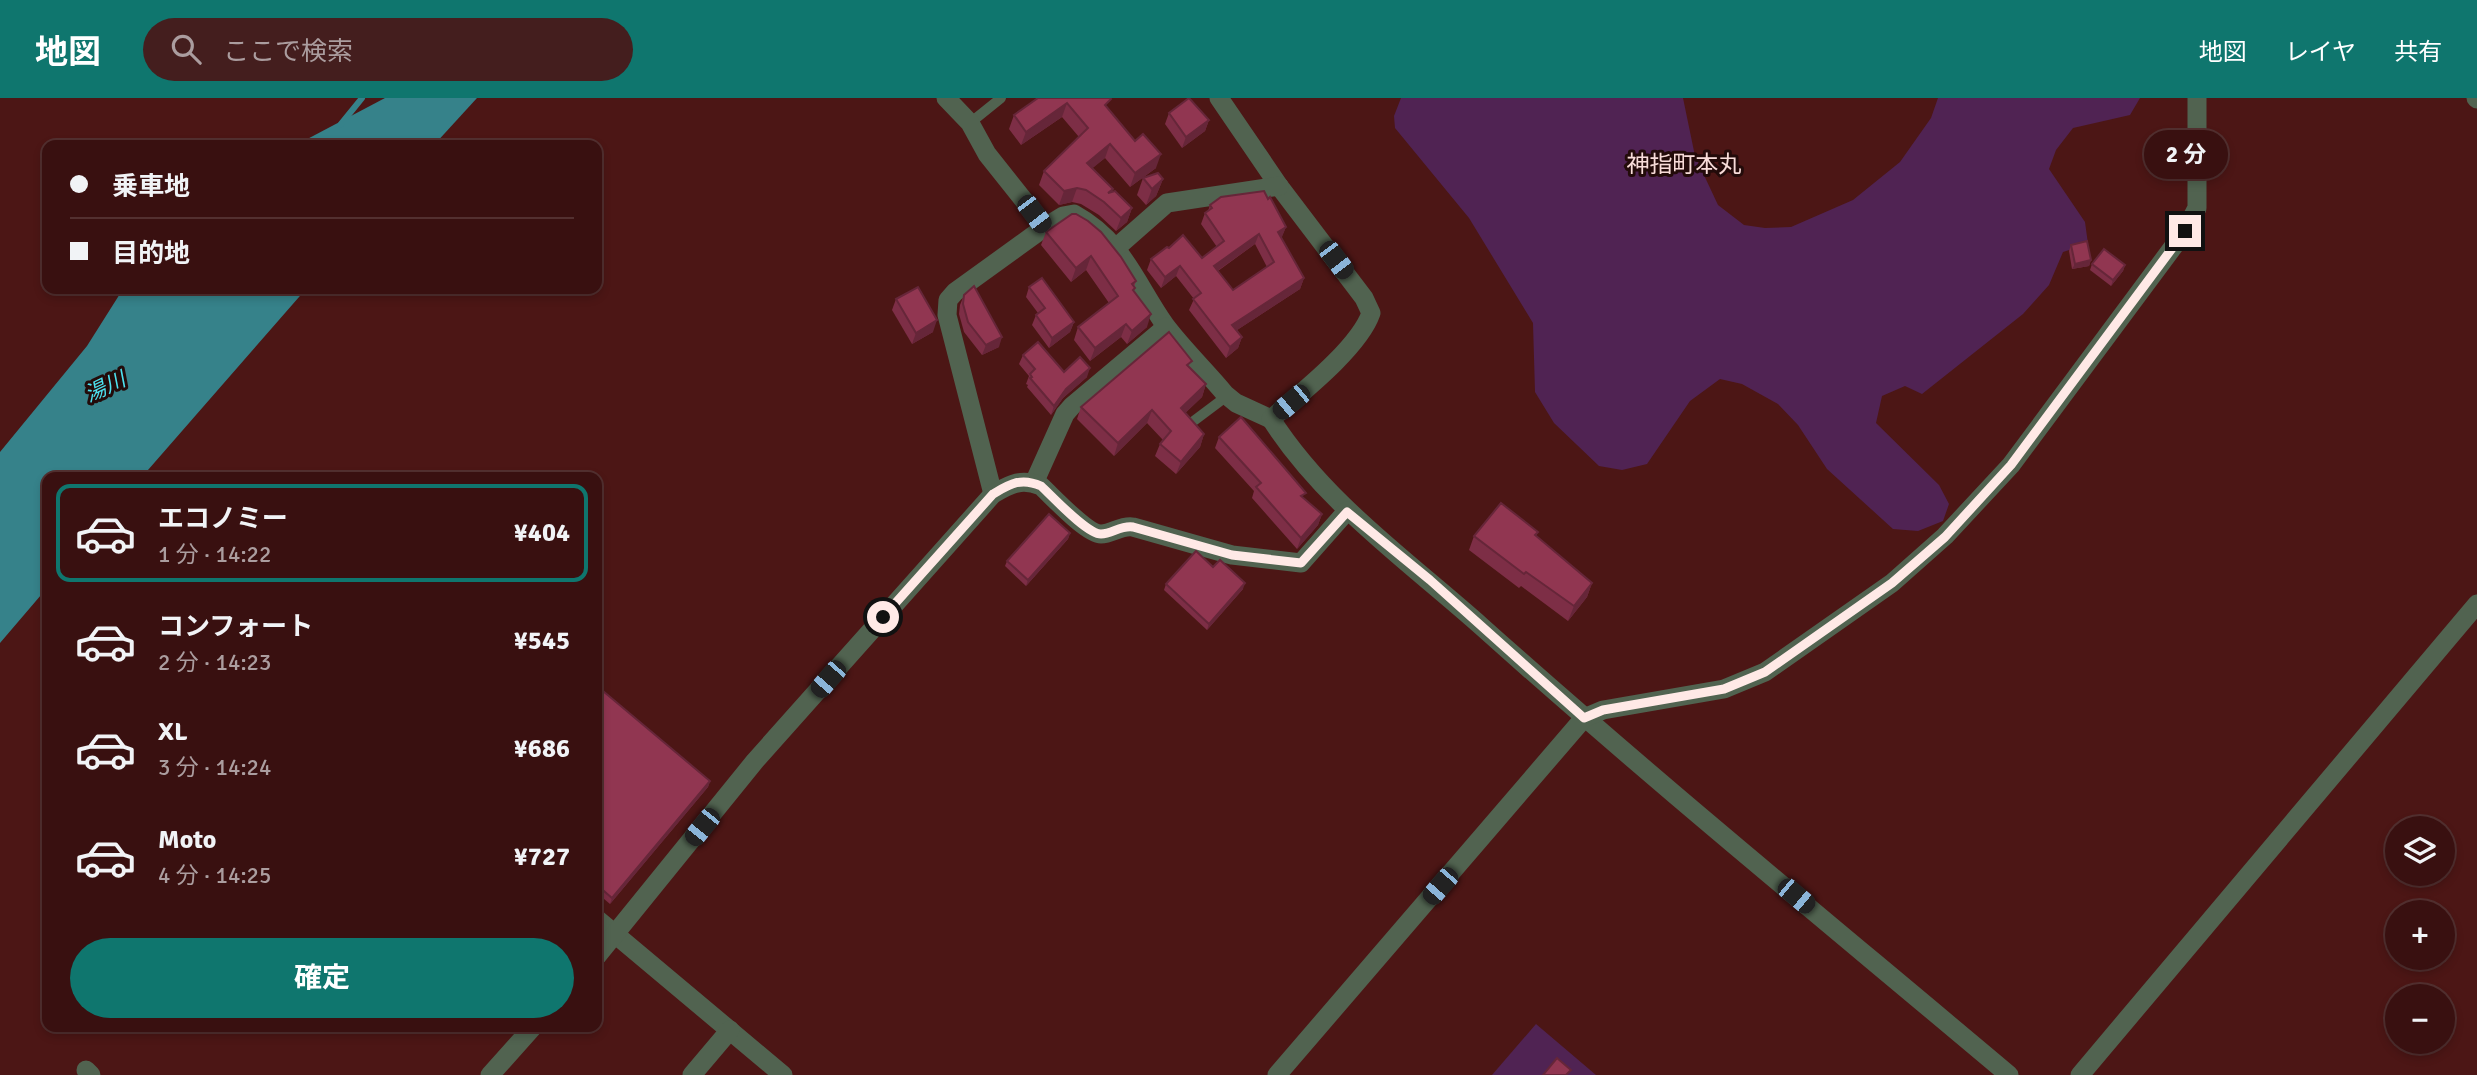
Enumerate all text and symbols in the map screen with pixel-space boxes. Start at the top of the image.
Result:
search box [143,18,633,81]
icon: search [167,30,205,68]
text: 地図 [35,32,101,73]
text: ここで検索 [223,36,353,68]
text: 地図 [2199,37,2247,67]
text: レイヤ [2285,37,2356,67]
text: 共有 [2394,37,2442,67]
callout: 2 分 [2143,130,2227,178]
text: 2 分 [2166,140,2206,169]
district label: 神指町本丸 [1627,150,1742,179]
text: 乗車地 [112,171,190,203]
car [1013,191,1056,237]
route end [2169,215,2201,247]
car [1315,237,1358,283]
text: 目的地 [112,238,190,270]
water label: 湯川 [80,365,131,408]
car [1269,380,1314,424]
icon: car [74,502,137,565]
text: エコノミー [158,503,288,535]
text: ¥404 [514,517,570,549]
text: 1 分 · 14:22 [158,540,271,569]
route start [867,601,899,633]
icon: car [74,610,137,673]
text: コンフォート [158,611,313,643]
text: ¥545 [514,625,570,657]
text: 2 分 · 14:23 [158,648,271,677]
car [807,656,850,702]
text: XL [158,716,188,748]
icon: car [74,718,137,781]
text: ¥686 [514,733,570,765]
text: 3 分 · 14:24 [158,753,271,782]
car [681,804,724,850]
map controls [2385,816,2455,1054]
button: layers [2385,816,2455,886]
text: Moto [158,824,216,856]
icon: car [74,826,137,889]
text: ¥727 [514,841,570,873]
text: 4 分 · 14:25 [158,861,271,890]
car [1419,863,1462,909]
car [1774,874,1819,918]
button: + [2385,900,2455,970]
button: 確定 [70,938,574,1018]
button: − [2385,984,2455,1054]

